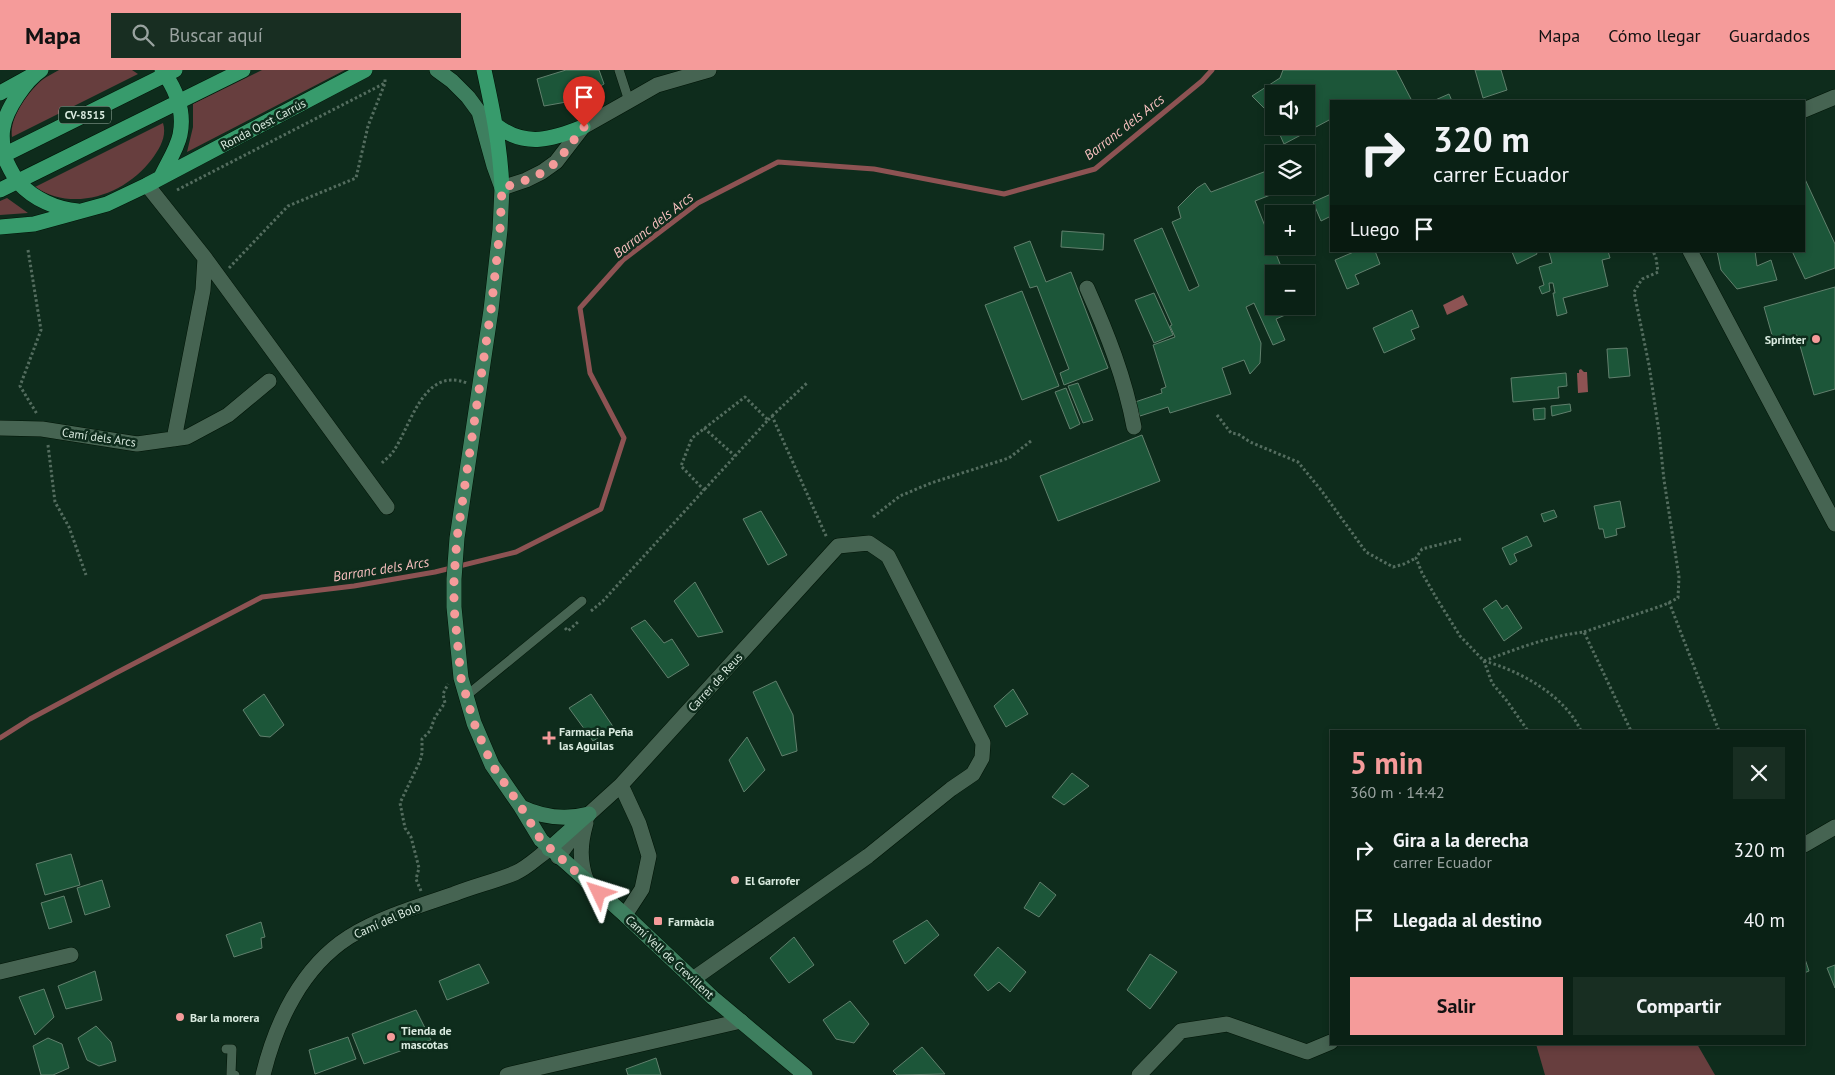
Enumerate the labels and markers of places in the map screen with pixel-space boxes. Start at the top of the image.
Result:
pin [563,76,605,127]
place label: Sprinter [1765,332,1807,347]
marker: Sprinter [1810,333,1822,345]
place label: Farmacia Peña las Aguilas [559,724,633,753]
marker: Farmacia Peña las Aguilas [543,732,555,744]
place label: El Garrofer [745,873,801,888]
marker: El Garrofer [729,874,741,886]
place label: Farmàcia [668,914,714,929]
marker: Farmàcia [652,915,664,927]
place label: Bar la morera [190,1010,259,1025]
marker: Bar la morera [174,1011,186,1023]
place label: Tienda de mascotas [401,1023,452,1052]
marker: Tienda de mascotas [385,1031,397,1043]

